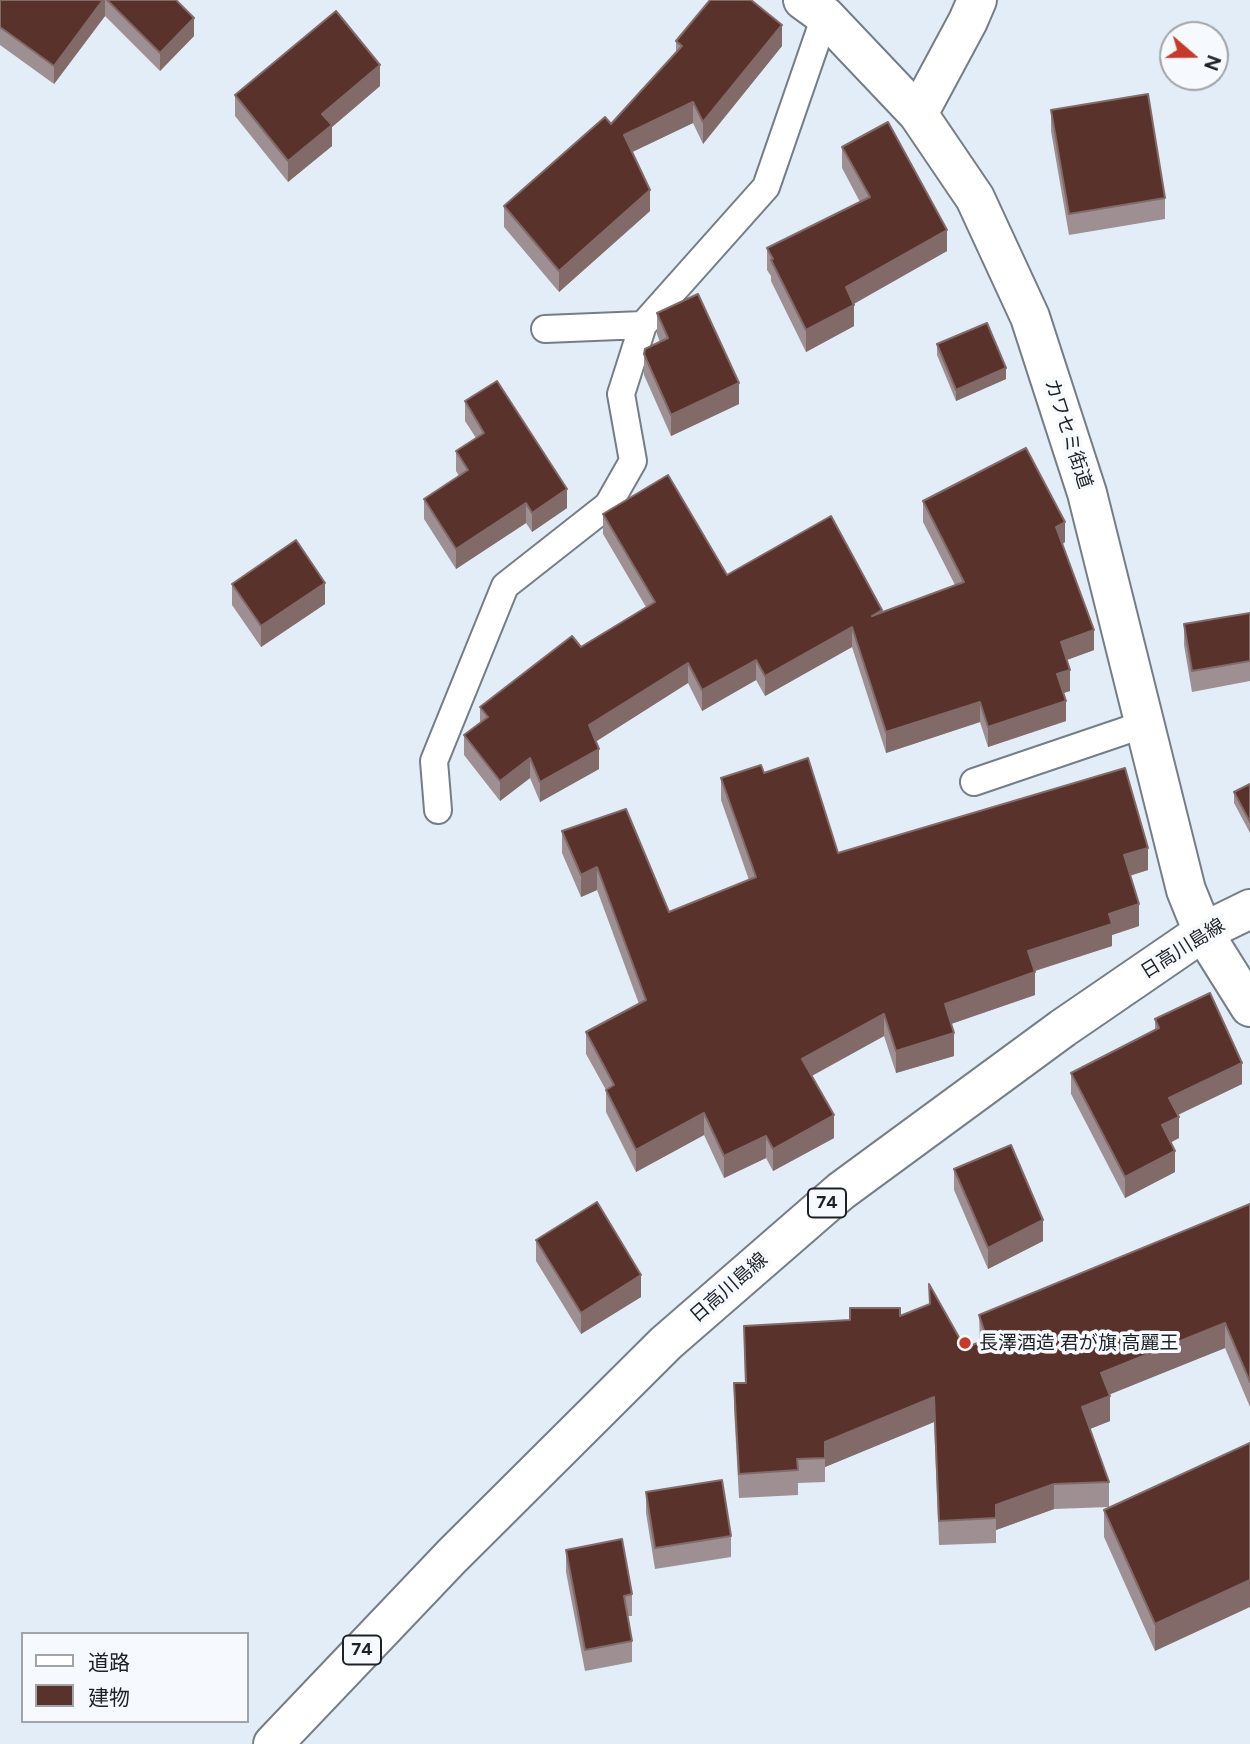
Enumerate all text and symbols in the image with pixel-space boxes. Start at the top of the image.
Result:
north arrow [1159,21,1229,91]
text: N [1199,52,1226,74]
street label: カワセミ街道 [1040,376,1096,492]
street label: 日高川島線 [1137,914,1229,984]
road number: 74 [808,1188,846,1218]
street label: 日高川島線 [686,1248,772,1328]
place label: 長澤酒造 君が旗 高麗王 [979,1332,1178,1354]
marker: 長澤酒造 君が旗 高麗王 [957,1335,973,1351]
legend [21,1632,248,1723]
road number: 74 [343,1636,381,1665]
text: 道路 [88,1650,130,1675]
text: 建物 [88,1685,130,1710]

